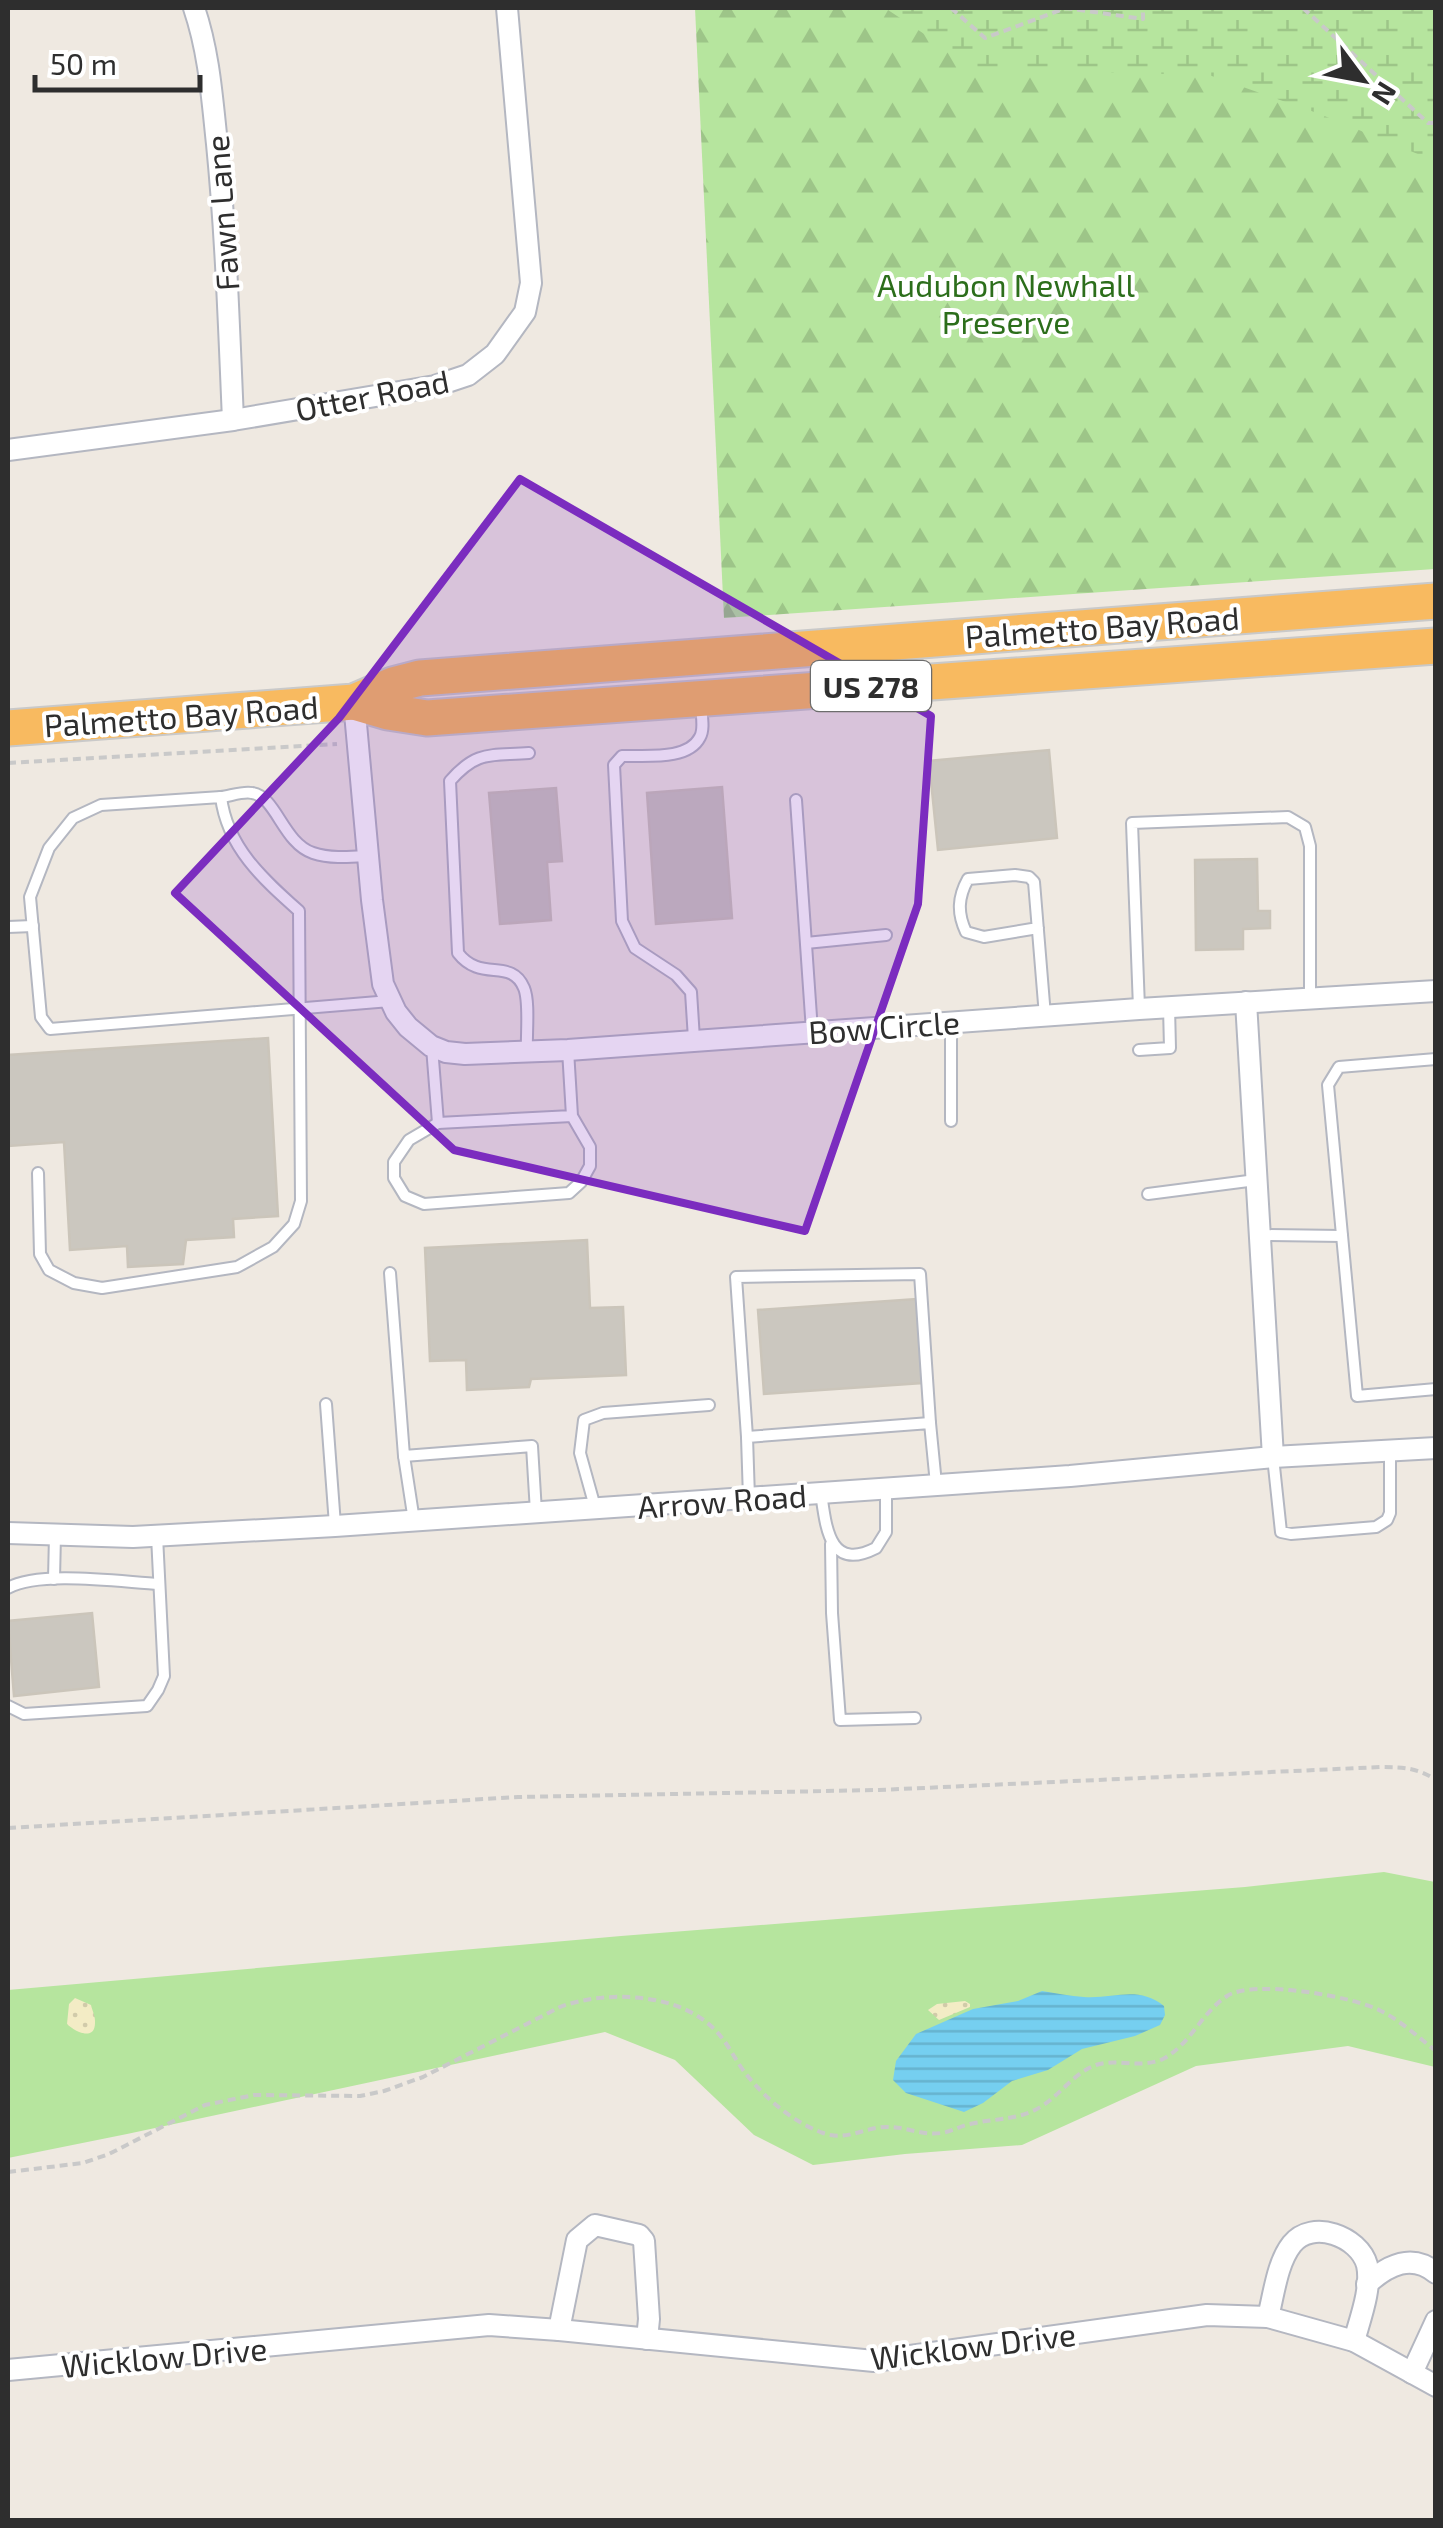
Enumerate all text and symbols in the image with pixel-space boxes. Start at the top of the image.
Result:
scale bar [35,30,200,92]
north arrow [1313,30,1413,130]
text: 50 m [50,45,117,81]
text: N [1365,76,1405,111]
street label: Fawn Lane [197,134,245,292]
park label: Audubon Newhall Preserve [877,265,1136,340]
street label: Otter Road [292,360,452,428]
street label: Palmetto Bay Road [963,597,1241,655]
road number: US 278 [811,661,931,711]
street label: Palmetto Bay Road [42,686,320,744]
street label: Bow Circle [807,1002,961,1050]
street label: Arrow Road [636,1475,808,1525]
street label: Wicklow Drive [868,2314,1078,2376]
street label: Wicklow Drive [59,2328,269,2384]

